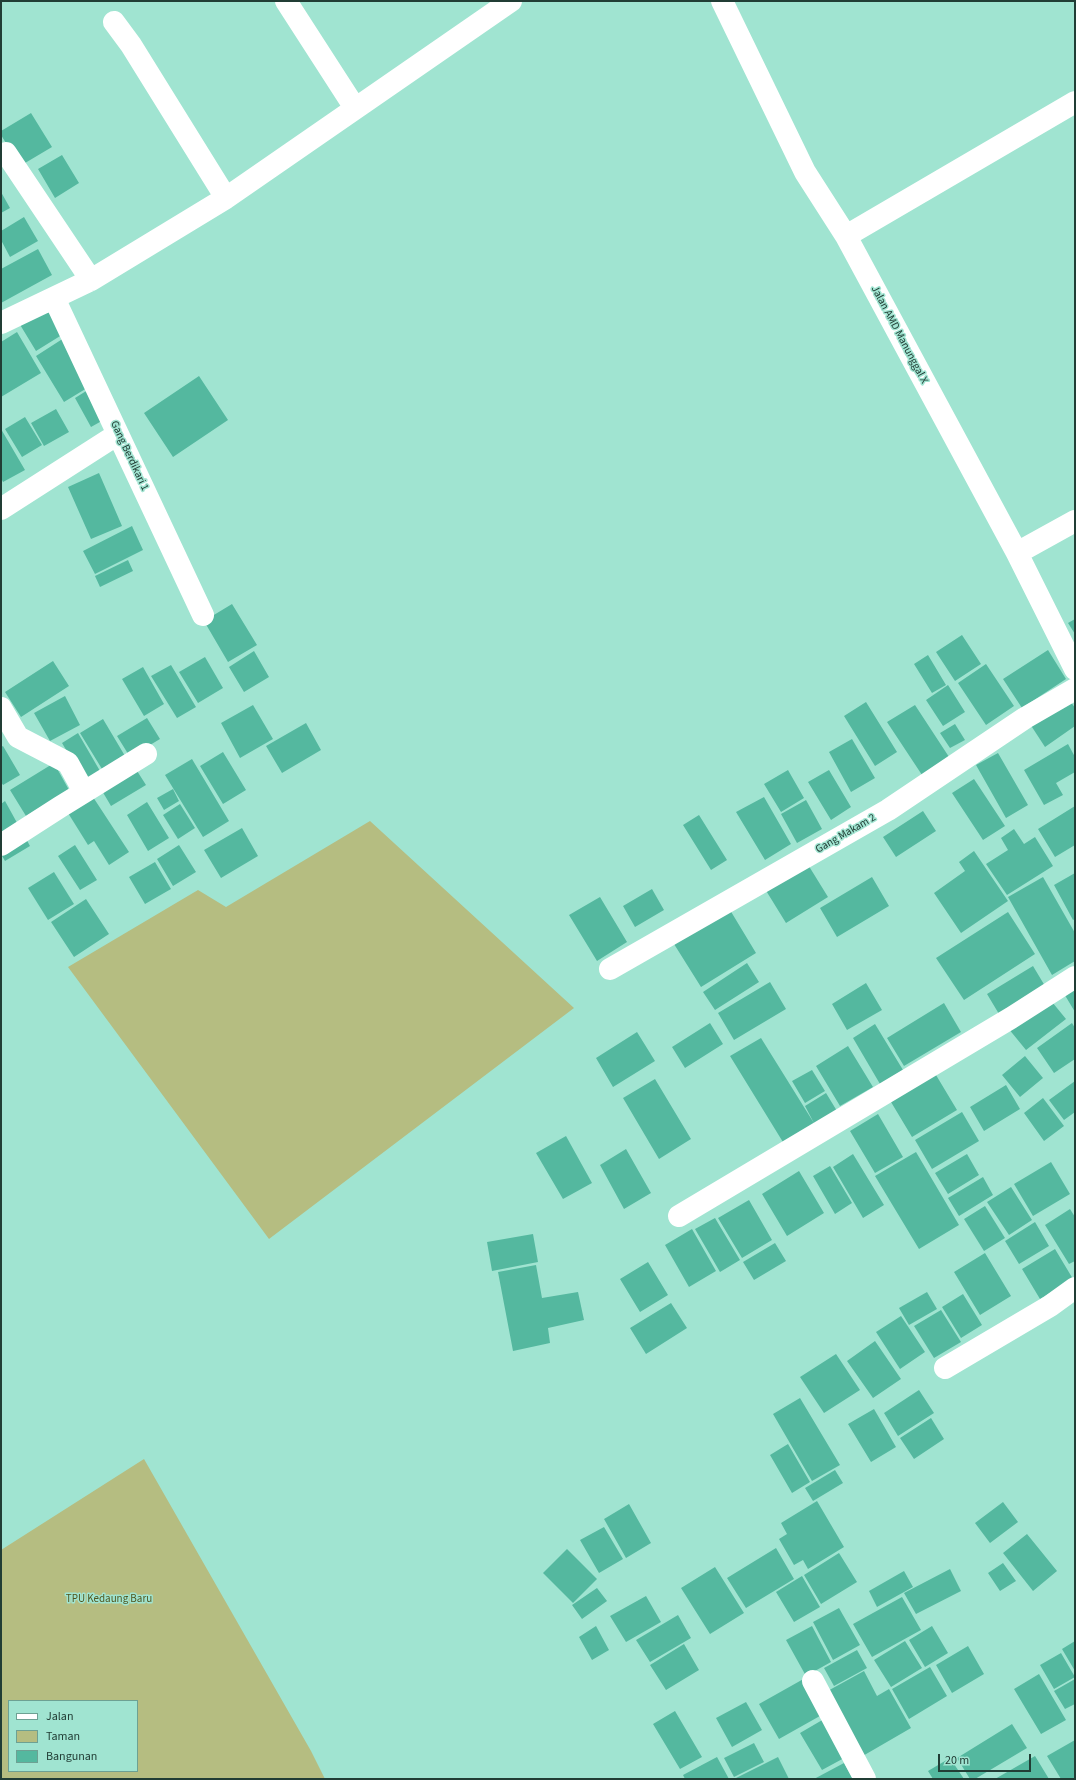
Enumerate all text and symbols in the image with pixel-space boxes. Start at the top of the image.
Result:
street label: Jalan AMD Manunggal X [868,284,930,386]
street label: Gang Berdikari 1 [107,419,151,493]
street label: Gang Makam 2 [814,811,878,857]
park label: TPU Kedaung Baru [66,1593,152,1607]
legend [8,1700,138,1772]
text: Jalan [46,1708,73,1725]
text: Taman [46,1728,80,1745]
scale bar [940,1746,1033,1772]
text: Bangunan [46,1748,97,1765]
text: 20 m [945,1752,969,1769]

